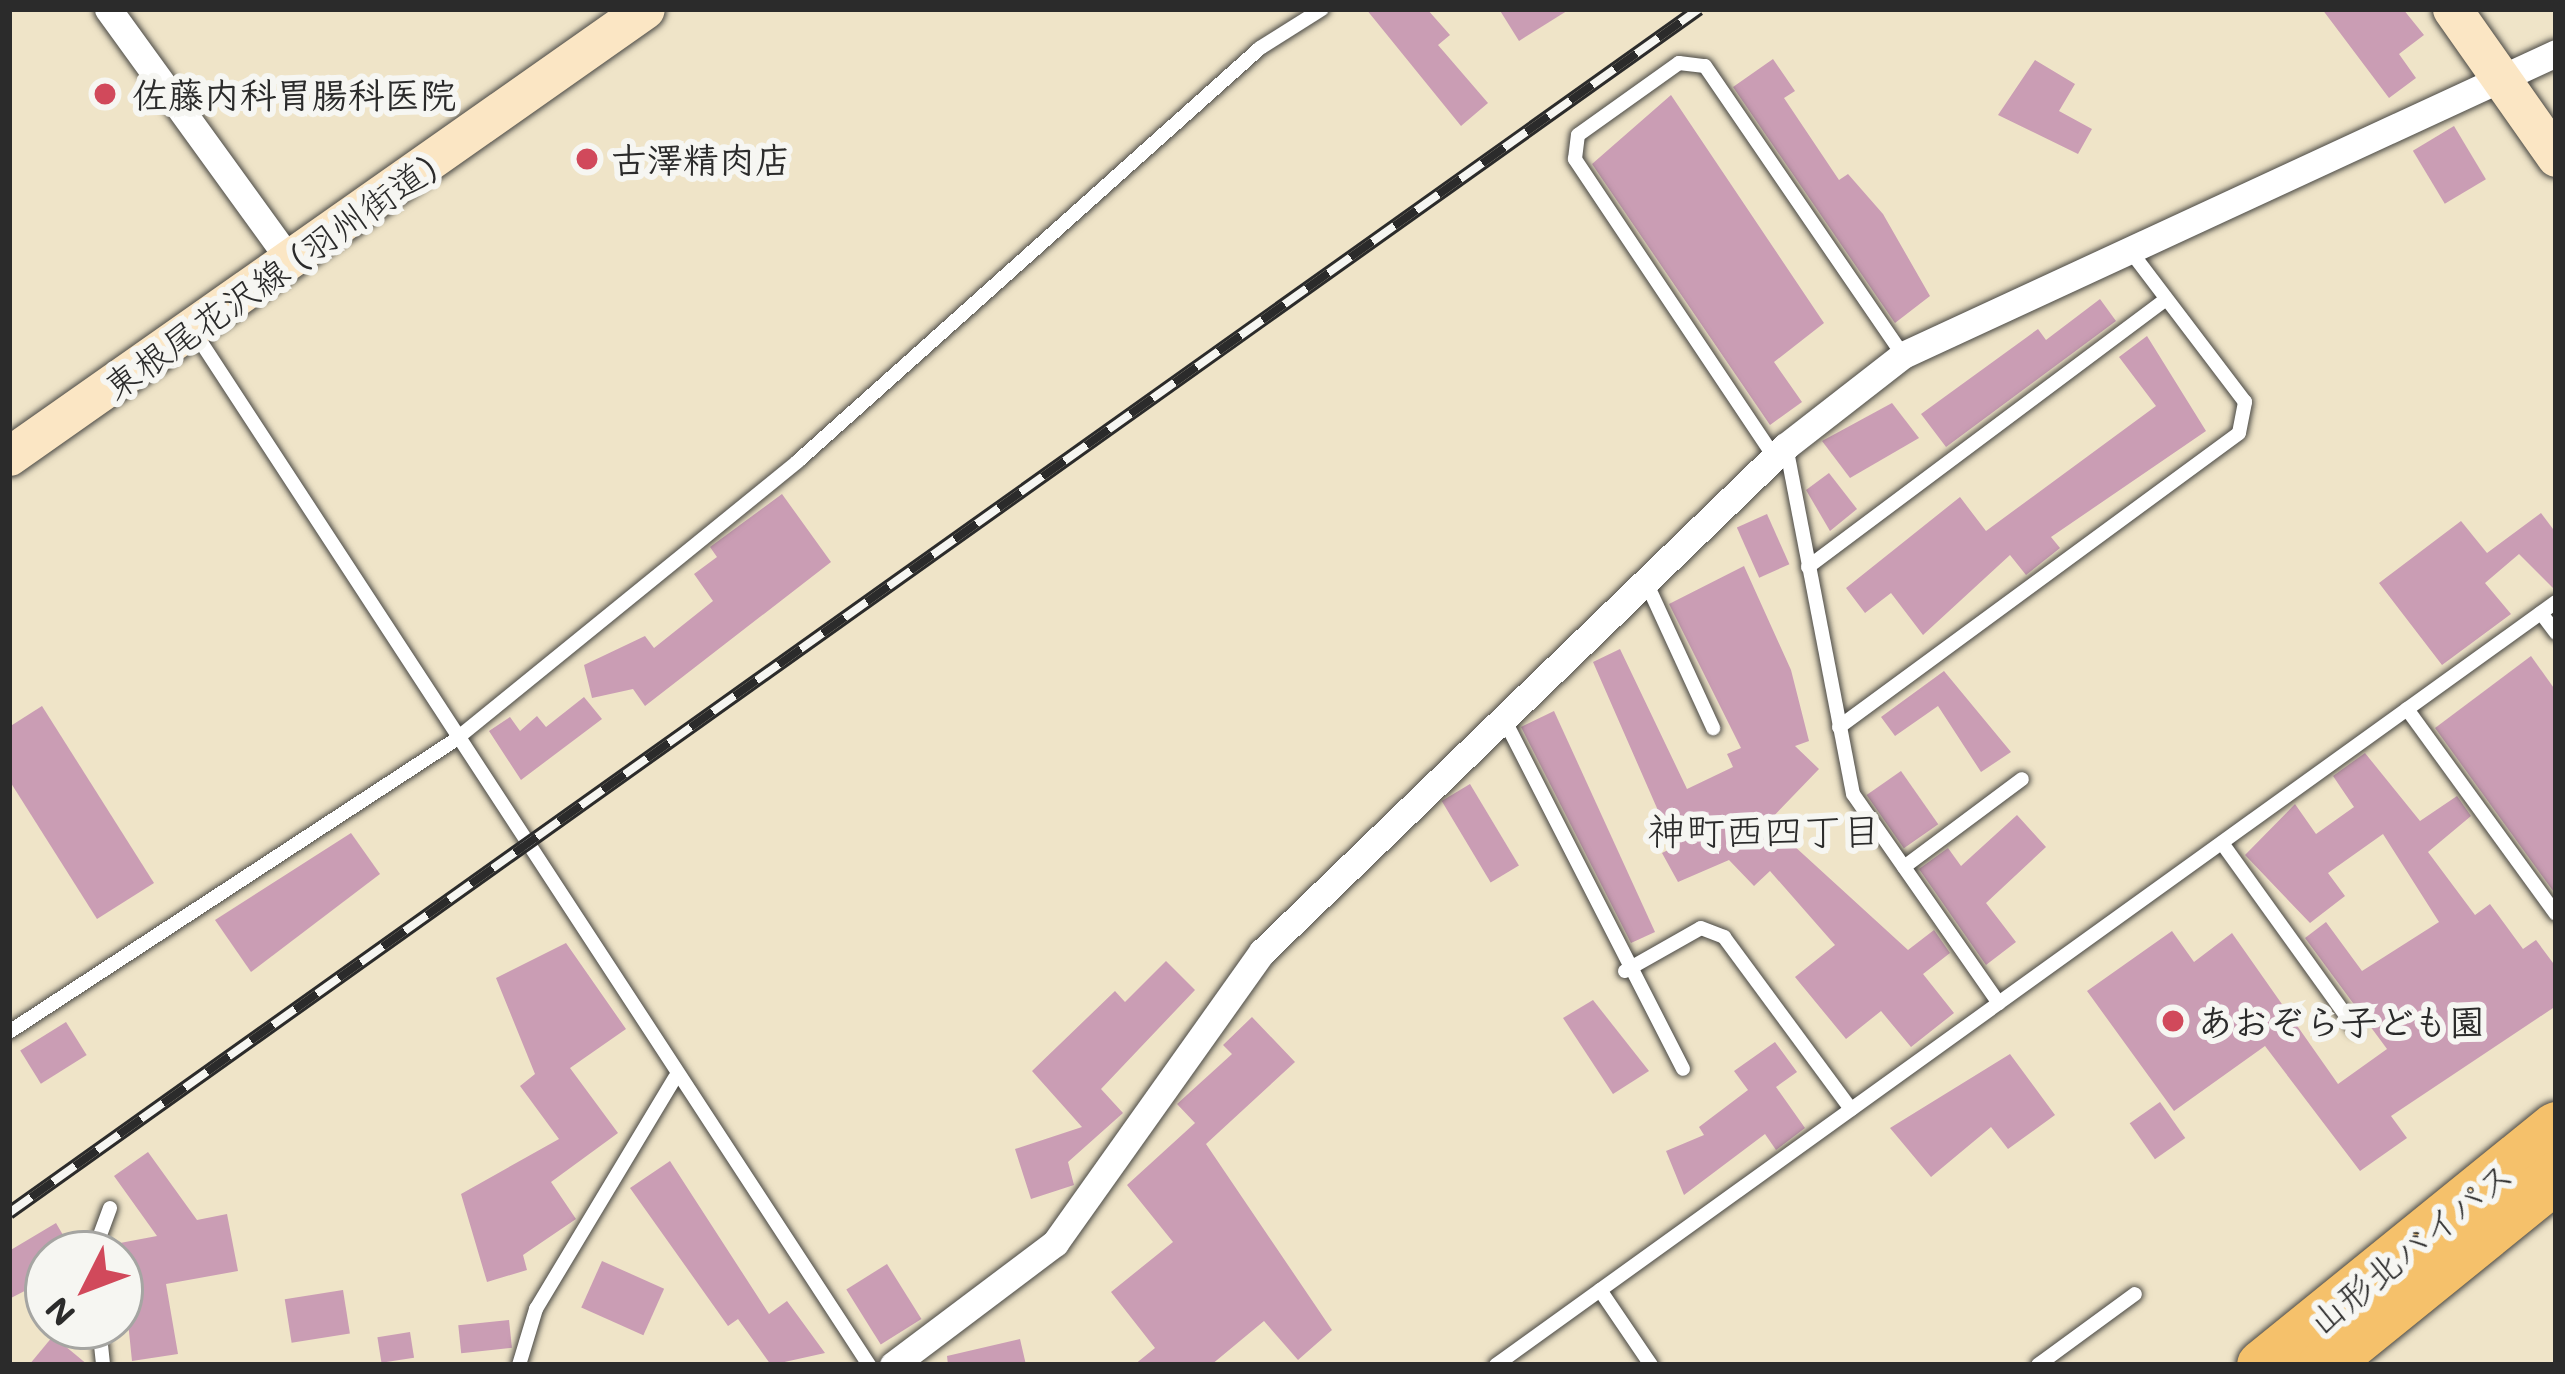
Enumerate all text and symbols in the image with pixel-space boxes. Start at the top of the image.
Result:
place label: 佐藤内科胃腸科医院 [132,72,456,116]
marker: 佐藤内科胃腸科医院 [89,78,121,110]
place label: 古澤精肉店 [611,137,791,181]
street label: 東根尾花沢線 (羽州街道) [94,145,444,407]
marker: 古澤精肉店 [574,146,600,172]
district label: 神町西四丁目 [1647,807,1881,853]
place label: あおぞら子ども園 [2197,999,2485,1043]
marker: あおぞら子ども園 [2160,1008,2186,1034]
street label: 山形北バイパス [2298,1151,2522,1343]
north arrow [24,1230,144,1350]
text: N [35,1289,83,1336]

